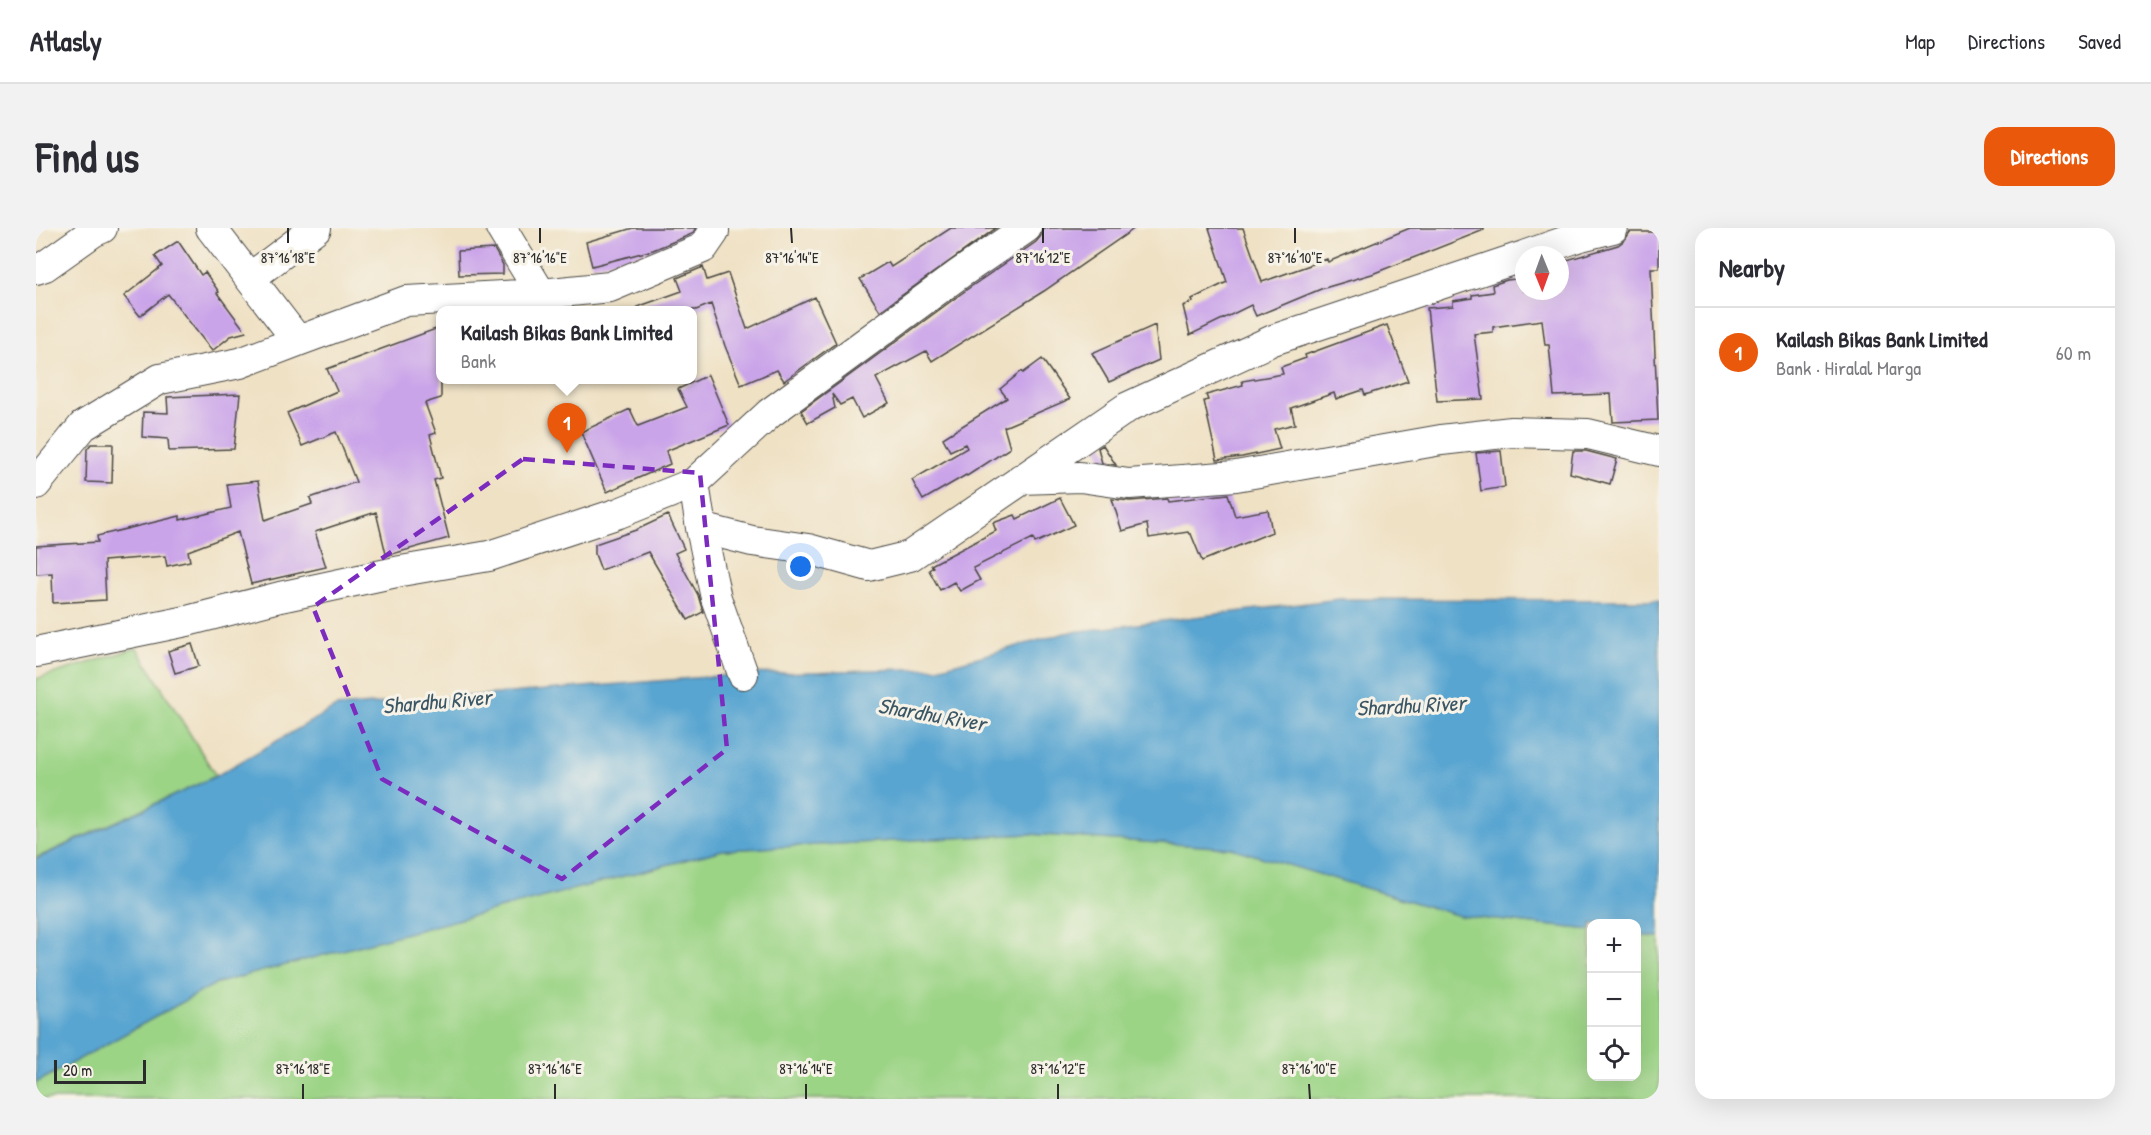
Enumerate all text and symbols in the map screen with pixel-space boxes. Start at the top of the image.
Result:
text: Atlasly [30,22,102,60]
text: Map [1905,27,1935,56]
text: Directions [1968,27,2045,56]
text: Saved [2078,27,2121,56]
button: Directions [1984,127,2115,186]
text: Find us [36,128,139,185]
north arrow [1515,246,1569,300]
text: 87°16'18"E [261,247,316,268]
text: 87°16'16"E [513,247,567,268]
text: 87°16'14"E [765,247,819,268]
text: 87°16'12"E [1016,247,1071,268]
text: 87°16'10"E [1268,247,1323,268]
text: Nearby [1719,250,1785,285]
popup [436,306,697,384]
text: Kailash Bikas Bank Limited [461,317,672,347]
text: Kailash Bikas Bank Limited [1776,324,1988,354]
text: 1 [1735,339,1742,366]
text: 60 m [2056,339,2091,366]
text: Bank [461,347,496,374]
text: Bank · Hiralal Marga [1776,354,1921,381]
pin: 1 [548,404,586,453]
your location [786,552,815,581]
water label: Shardhu River [381,681,495,721]
water label: Shardhu River [1356,687,1469,723]
water label: Shardhu River [876,690,991,739]
map controls [1587,919,1641,1081]
button: + [1587,919,1641,973]
button: − [1587,973,1641,1027]
button: locate [1587,1027,1641,1081]
scale bar [54,1057,146,1084]
text: 87°16'18"E [276,1058,331,1079]
text: 87°16'16"E [528,1058,582,1079]
text: 87°16'14"E [779,1058,833,1079]
text: 87°16'12"E [1031,1058,1086,1079]
text: 87°16'10"E [1282,1058,1337,1079]
text: 20 m [63,1059,92,1081]

